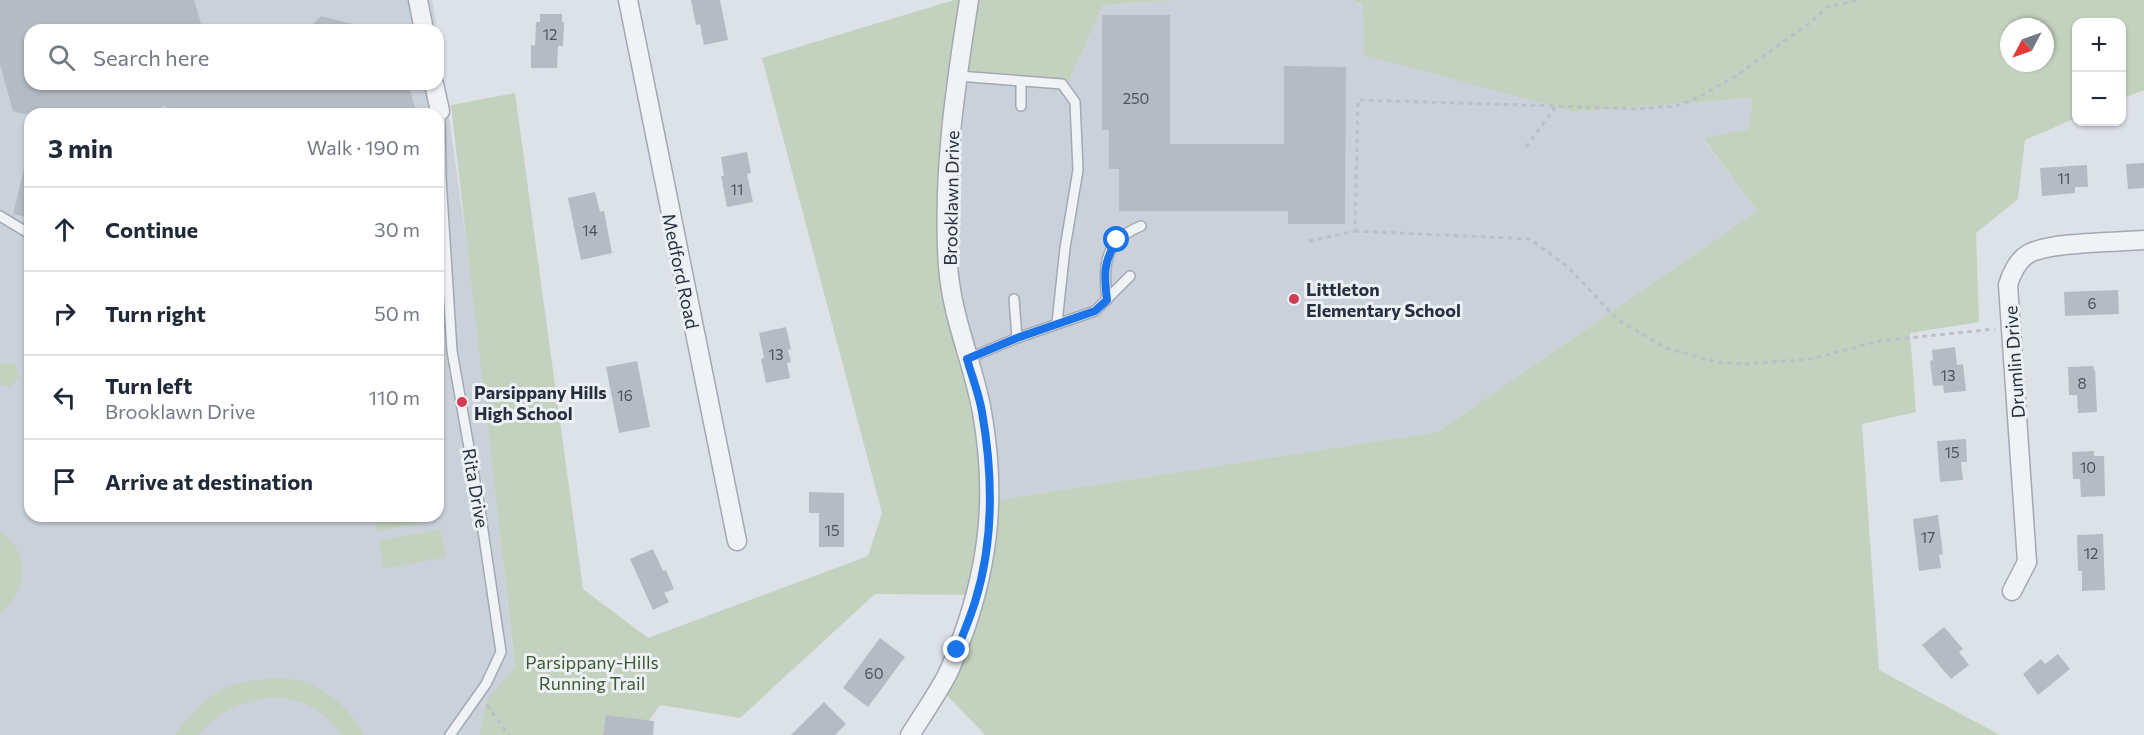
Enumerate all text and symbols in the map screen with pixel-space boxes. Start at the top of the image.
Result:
north arrow [2000,18,2054,72]
map controls [2072,18,2126,126]
button: + [2072,18,2126,72]
search box [24,24,444,90]
house number: 12 [543,25,557,43]
icon: search [45,41,78,74]
text: Search here [93,44,209,71]
button: − [2072,72,2126,126]
house number: 250 [1123,89,1149,107]
street label: Brooklawn Drive [939,130,963,266]
text: 3 min [48,132,113,163]
text: Walk · 190 m [307,135,420,159]
house number: 11 [2058,169,2070,187]
house number: 11 [731,180,743,198]
street label: Medford Road [658,211,704,331]
icon: ahead [48,213,81,246]
text: Continue [105,216,198,243]
text: 30 m [374,217,420,241]
house number: 14 [582,221,598,239]
route start [1103,226,1129,252]
place label: Littleton Elementary School [1306,278,1461,321]
marker: Littleton Elementary School [1287,292,1301,306]
house number: 6 [2087,294,2097,312]
icon: right [48,297,81,330]
text: Turn right [105,300,206,327]
text: 50 m [374,301,420,325]
street label: Drumlin Drive [1999,305,2029,419]
house number: 13 [769,345,783,363]
house number: 13 [1941,366,1955,384]
text: Turn left [105,372,192,399]
house number: 8 [2077,374,2087,392]
icon: left [48,381,81,414]
place label: Parsippany Hills High School [474,381,607,424]
text: 110 m [369,385,420,409]
house number: 16 [617,386,633,404]
marker: Parsippany Hills High School [455,395,469,409]
text: Brooklawn Drive [105,399,255,423]
house number: 15 [1944,443,1960,461]
street label: Rita Drive [458,446,494,530]
house number: 10 [2080,458,2096,476]
icon: arrive [48,465,81,498]
text: Arrive at destination [105,468,313,495]
house number: 15 [824,521,840,539]
house number: 17 [1921,528,1935,546]
house number: 12 [2084,544,2098,562]
route end [943,636,969,662]
park label: Parsippany-Hills Running Trail [525,651,659,694]
house number: 60 [865,664,883,682]

